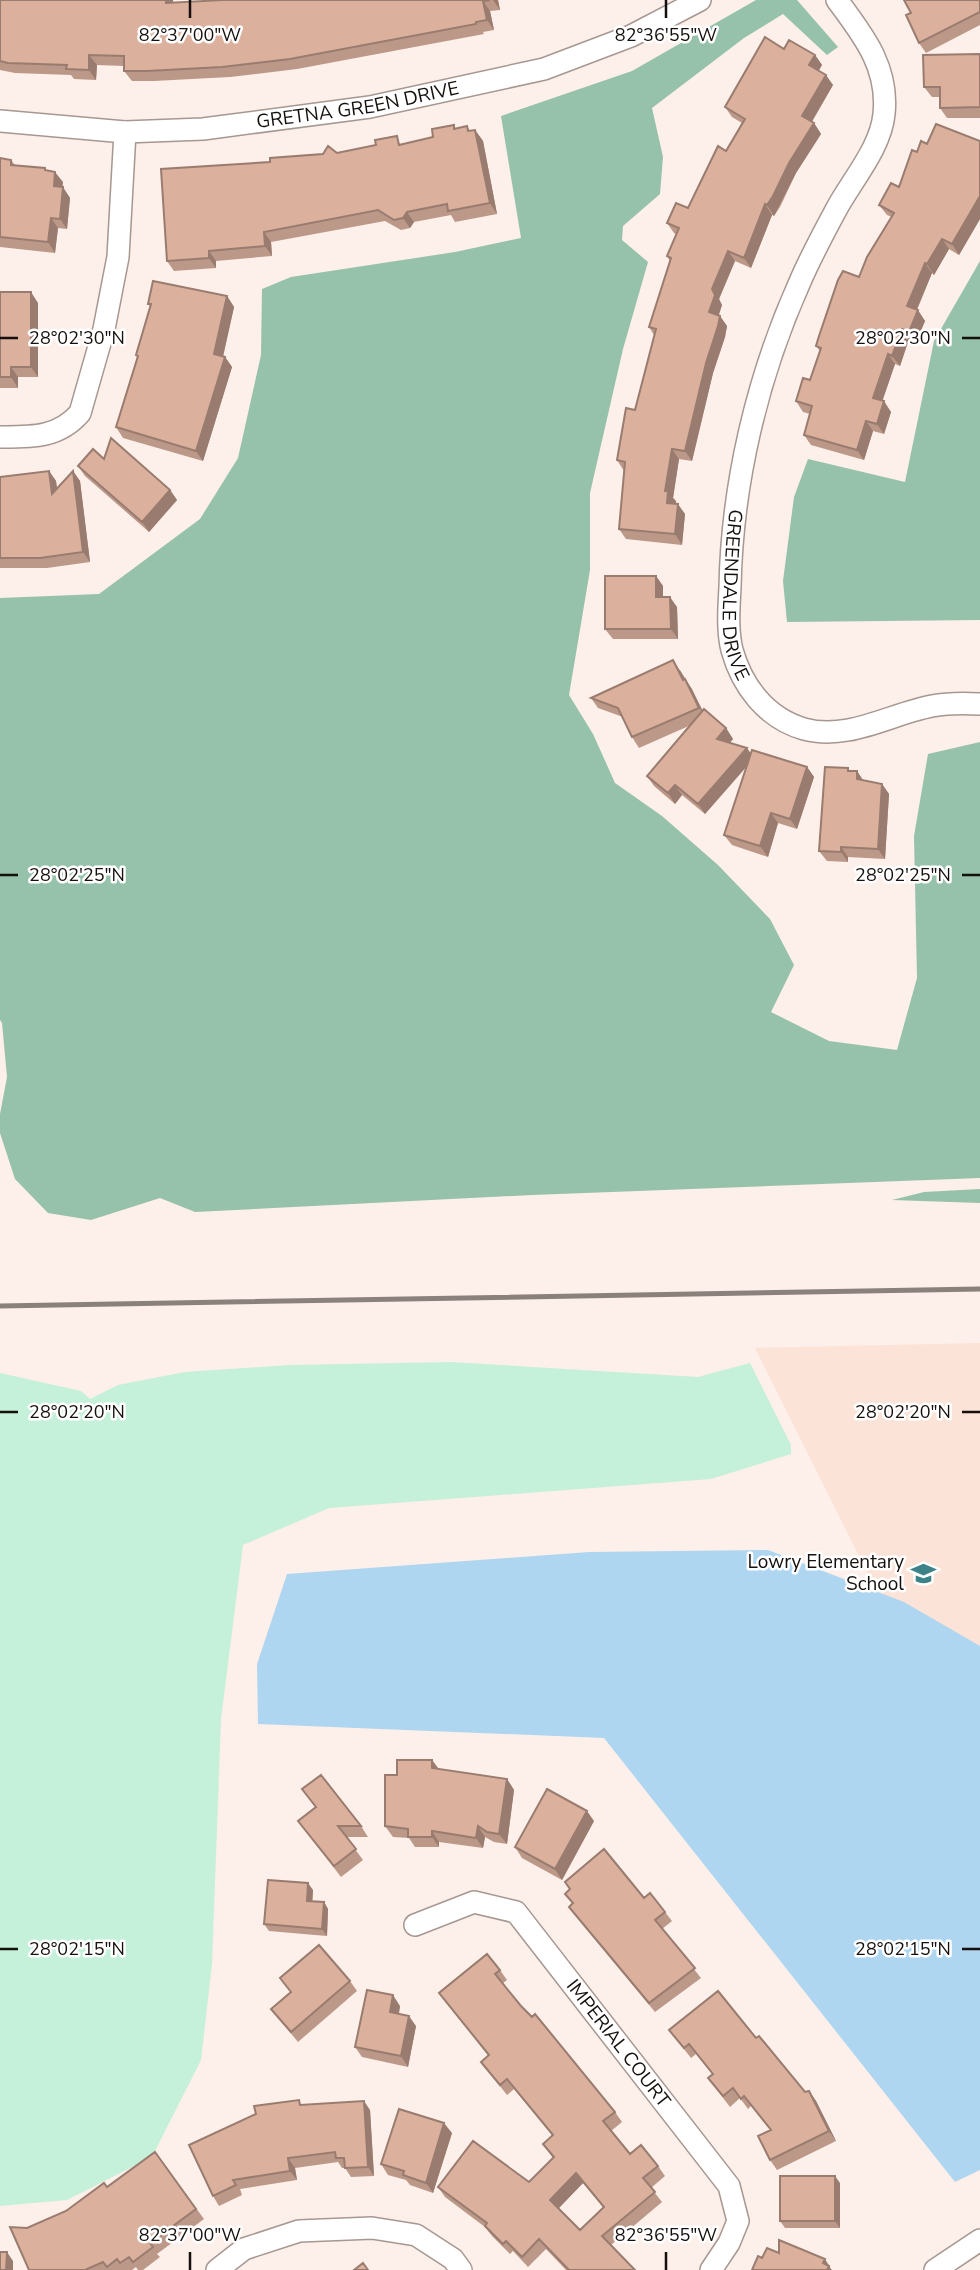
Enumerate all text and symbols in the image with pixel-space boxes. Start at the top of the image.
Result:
text: 82°37'00"W [139,23,241,47]
text: 82°36'55"W [615,23,717,47]
street label: GRETNA GREEN DRIVE [255,75,461,135]
text: 28°02'30"N [29,326,125,350]
text: 28°02'30"N [855,326,951,350]
street label: GREENDALE DRIVE [716,508,755,685]
text: 28°02'25"N [29,863,125,887]
text: 28°02'25"N [855,863,951,887]
text: 28°02'20"N [29,1400,125,1424]
text: 28°02'20"N [855,1400,951,1424]
place label: Lowry Elementary School [748,1549,904,1597]
school or university icon: Lowry Elementary School [910,1559,938,1587]
text: 28°02'15"N [29,1937,125,1961]
text: 28°02'15"N [855,1937,951,1961]
street label: IMPERIAL COURT [560,1974,677,2113]
text: 82°37'00"W [139,2223,241,2247]
text: 82°36'55"W [615,2223,717,2247]

